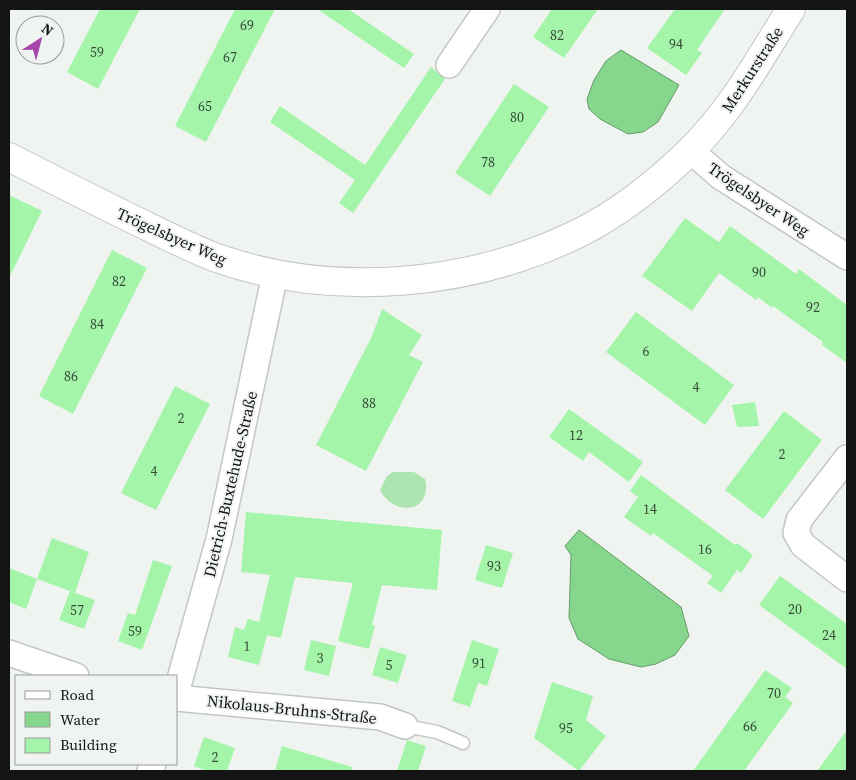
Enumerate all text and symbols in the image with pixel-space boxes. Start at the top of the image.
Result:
north arrow [15,15,65,65]
house number: 69 [240,15,254,35]
text: N [38,18,58,41]
street label: Merkurstraße [716,22,788,116]
house number: 82 [550,25,564,45]
house number: 94 [669,34,683,54]
house number: 59 [90,42,104,62]
house number: 67 [223,47,237,67]
house number: 65 [198,96,212,116]
house number: 80 [510,107,524,127]
house number: 78 [481,152,495,172]
street label: Trögelsbyer Weg [704,157,814,241]
street label: Trögelsbyer Weg [114,202,230,270]
house number: 90 [752,262,766,282]
house number: 82 [112,271,126,291]
house number: 92 [806,297,820,317]
house number: 84 [90,314,104,334]
house number: 6 [643,341,650,361]
house number: 86 [64,366,78,386]
house number: 4 [693,377,700,397]
street label: Dietrich-Buxtehude-Straße [198,389,262,579]
house number: 88 [362,393,376,413]
house number: 2 [178,408,185,428]
house number: 12 [569,425,583,445]
house number: 2 [779,444,786,464]
house number: 4 [151,461,158,481]
house number: 14 [643,499,657,519]
house number: 16 [698,539,712,559]
house number: 93 [487,556,501,576]
house number: 20 [788,599,802,619]
house number: 57 [70,600,84,620]
house number: 59 [128,621,142,641]
house number: 24 [822,625,836,645]
house number: 1 [244,636,251,656]
house number: 3 [317,648,324,668]
house number: 91 [472,653,486,673]
house number: 5 [386,655,393,675]
legend [15,675,178,765]
house number: 70 [767,683,781,703]
text: Road [60,684,94,705]
street label: Nikolaus-Bruhns-Straße [206,689,378,729]
text: Water [60,709,101,730]
house number: 66 [743,716,757,736]
house number: 95 [559,718,573,738]
text: Building [60,734,117,755]
house number: 2 [212,747,219,767]

